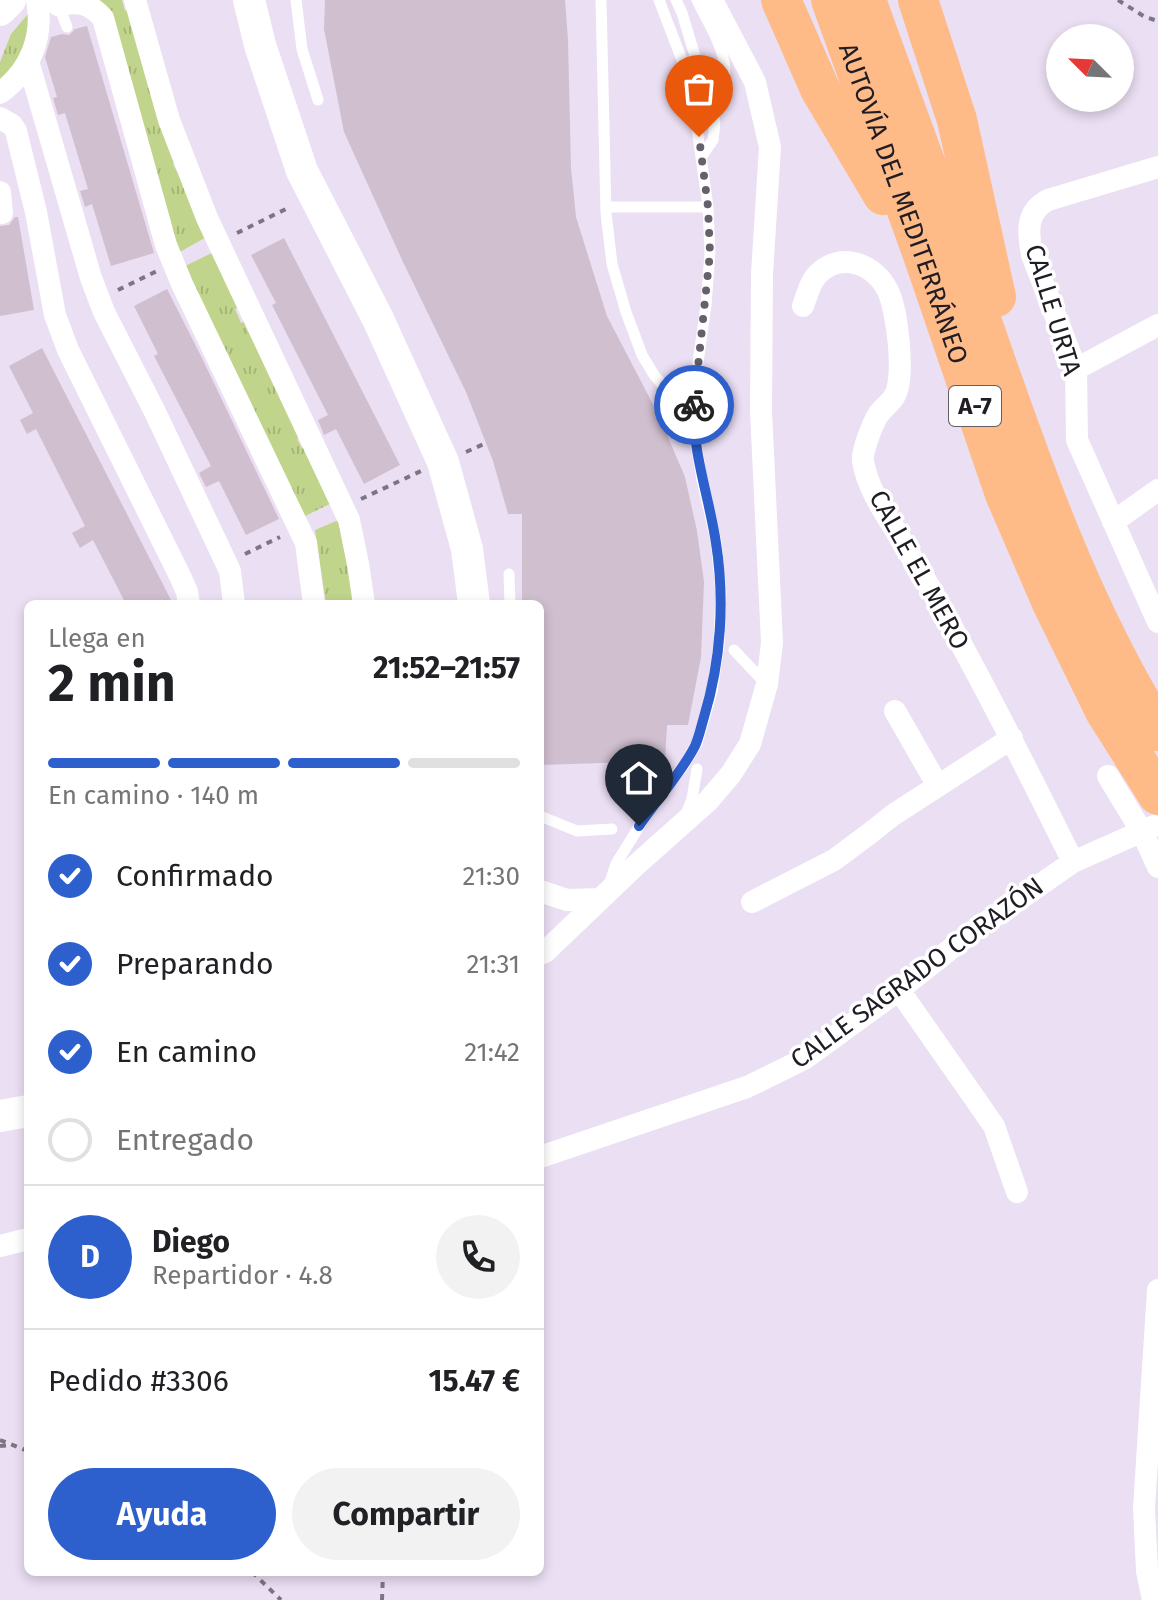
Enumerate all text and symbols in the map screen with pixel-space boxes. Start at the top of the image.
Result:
north arrow [1046,24,1134,112]
map controls [1046,24,1134,112]
street label: AUTOVÍA DEL MEDITERRÁNEO [832,39,975,368]
pin [665,55,733,137]
icon: bag [677,67,721,111]
street label: CALLE URTA [1018,241,1088,379]
courier [654,365,734,445]
icon: bike [672,383,716,427]
road number: A-7 [949,386,1001,426]
street label: CALLE EL MERO [862,485,976,655]
text: Llega en [48,623,146,654]
text: 21:52–21:57 [373,650,520,686]
text: 2 min [48,652,176,715]
pin [605,744,673,826]
icon: home [617,756,661,800]
text: En camino · 140 m [48,780,259,811]
icon: check [48,854,92,898]
text: Confirmado [116,858,274,894]
text: 21:30 [463,861,520,892]
street label: CALLE SAGRADO CORAZÓN [785,871,1049,1075]
icon: check [48,942,92,986]
text: Preparando [116,946,274,982]
text: 21:31 [466,949,520,980]
icon: check [48,1030,92,1074]
text: En camino [116,1034,257,1070]
text: 21:42 [464,1037,520,1068]
text: Entregado [116,1122,254,1158]
button: phone [436,1215,520,1299]
text: Diego [152,1224,230,1260]
text: D [80,1239,100,1275]
text: Repartidor · 4.8 [152,1260,333,1291]
text: Pedido #3306 [48,1363,229,1399]
text: 15.47 € [428,1363,520,1399]
button: Ayuda [48,1468,276,1560]
button: Compartir [292,1468,520,1560]

